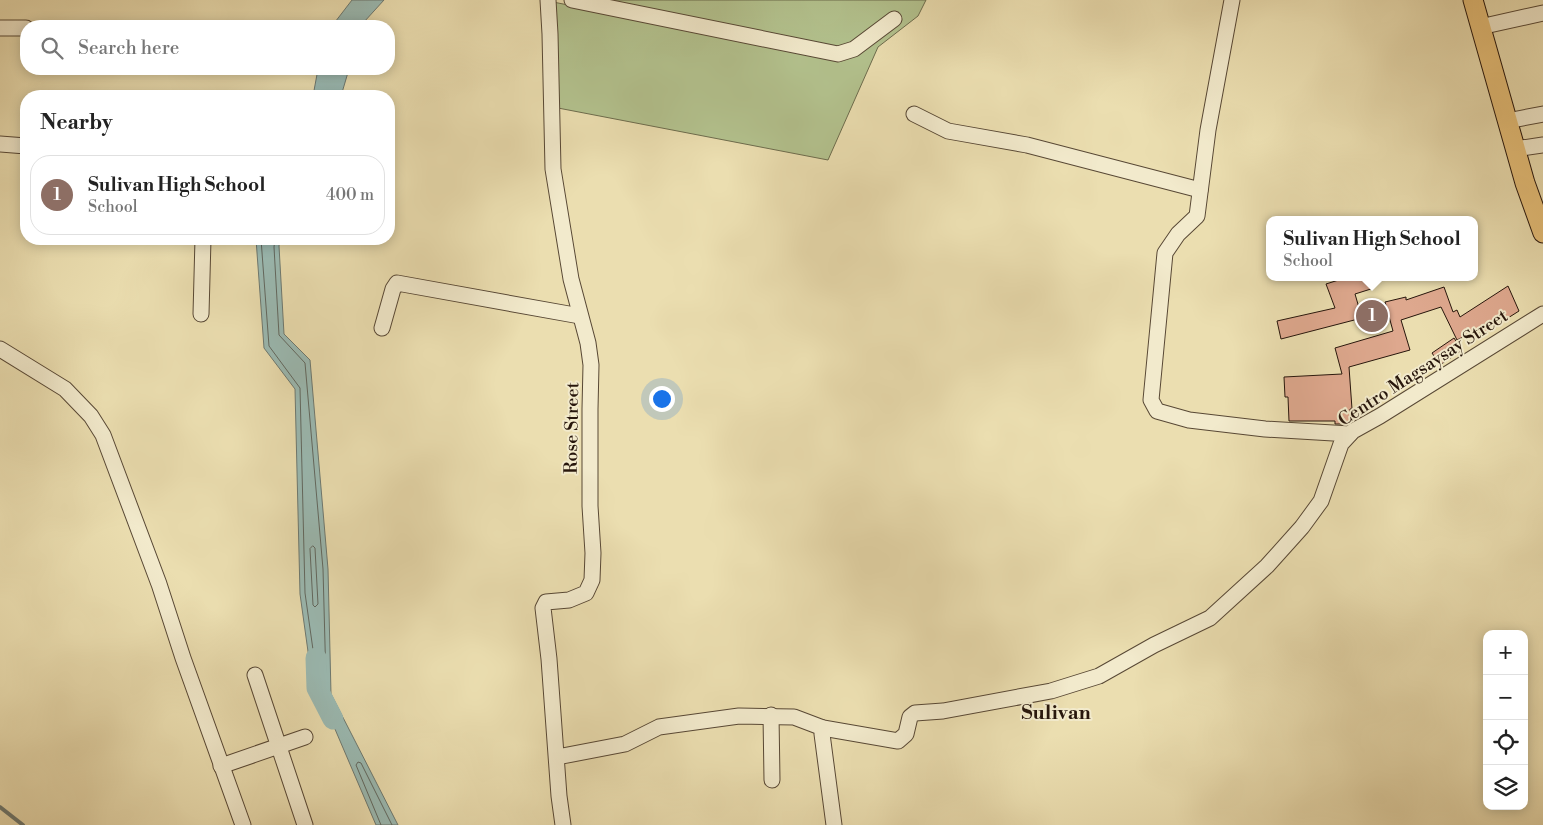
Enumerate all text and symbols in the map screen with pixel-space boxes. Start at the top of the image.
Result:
search box [20,20,395,75]
icon: search [38,34,66,62]
text: Search here [78,36,179,60]
text: Nearby [40,110,113,136]
text: Sulivan High School [88,173,265,197]
text: 1 [53,185,61,205]
text: 400 m [326,185,374,205]
text: School [88,197,137,217]
popup [1266,216,1478,281]
text: Sulivan High School [1283,227,1461,251]
text: School [1283,251,1333,271]
pin: 1 [1356,297,1388,335]
street label: Centro Magsaysay Street [1334,304,1513,432]
street label: Rose Street [560,381,584,474]
your location [649,386,675,412]
map controls [1483,630,1528,810]
button: + [1483,630,1528,675]
button: − [1483,675,1528,720]
district label: Sulivan [1021,701,1092,726]
button: locate [1483,720,1528,765]
button: layers [1483,765,1528,810]

